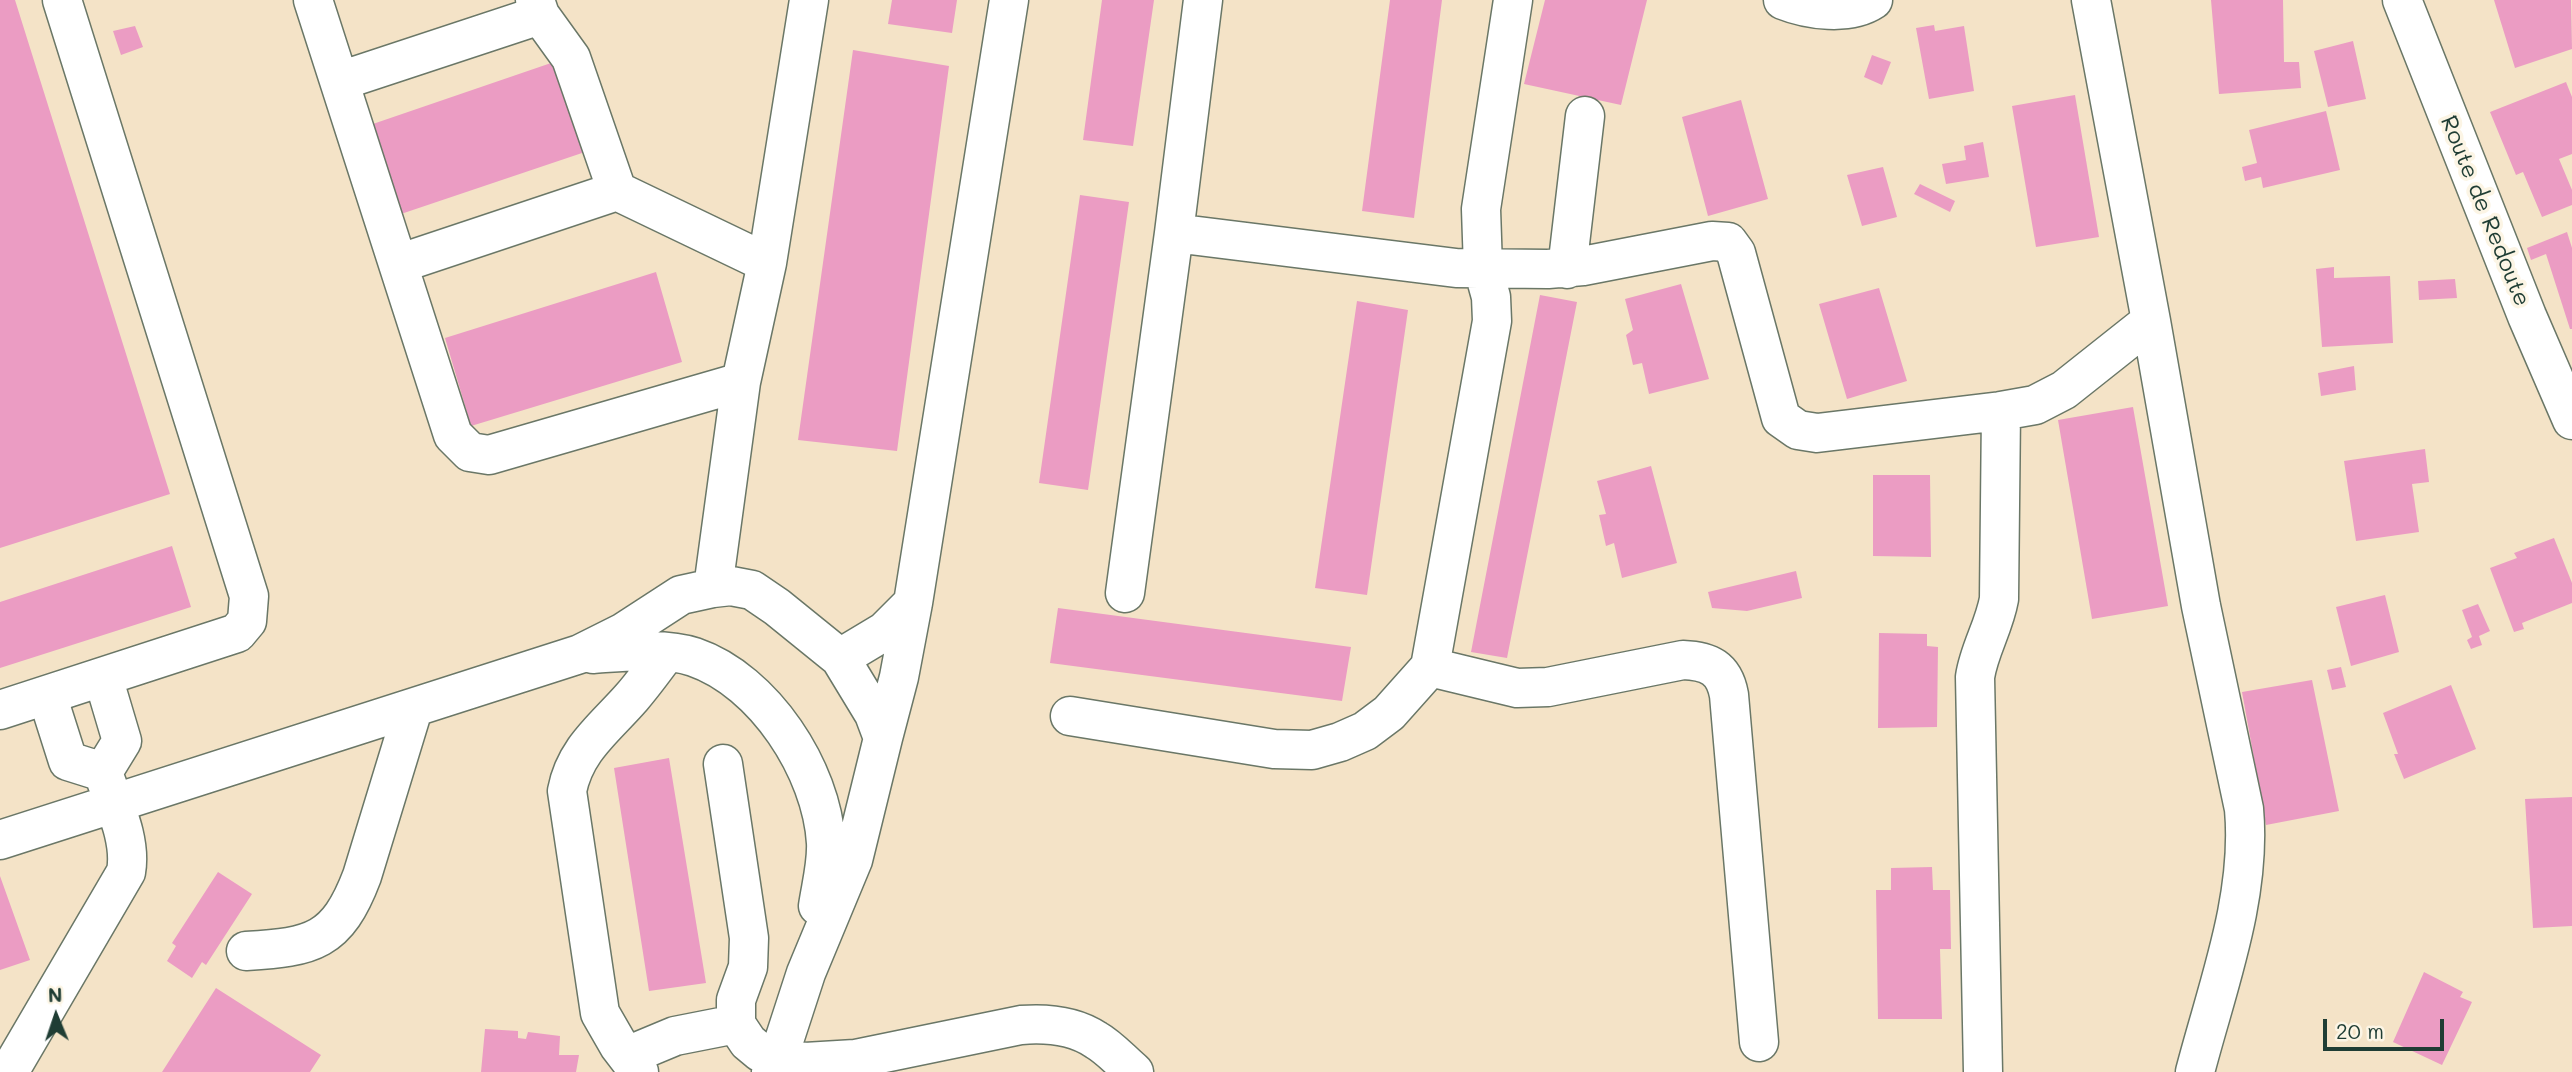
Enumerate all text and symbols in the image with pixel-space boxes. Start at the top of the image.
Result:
street label: Route de Redoute [2434,112,2536,310]
north arrow [21,981,91,1051]
text: N [48,982,63,1007]
scale bar [2327,1006,2448,1050]
text: 20 m [2336,1017,2384,1044]

